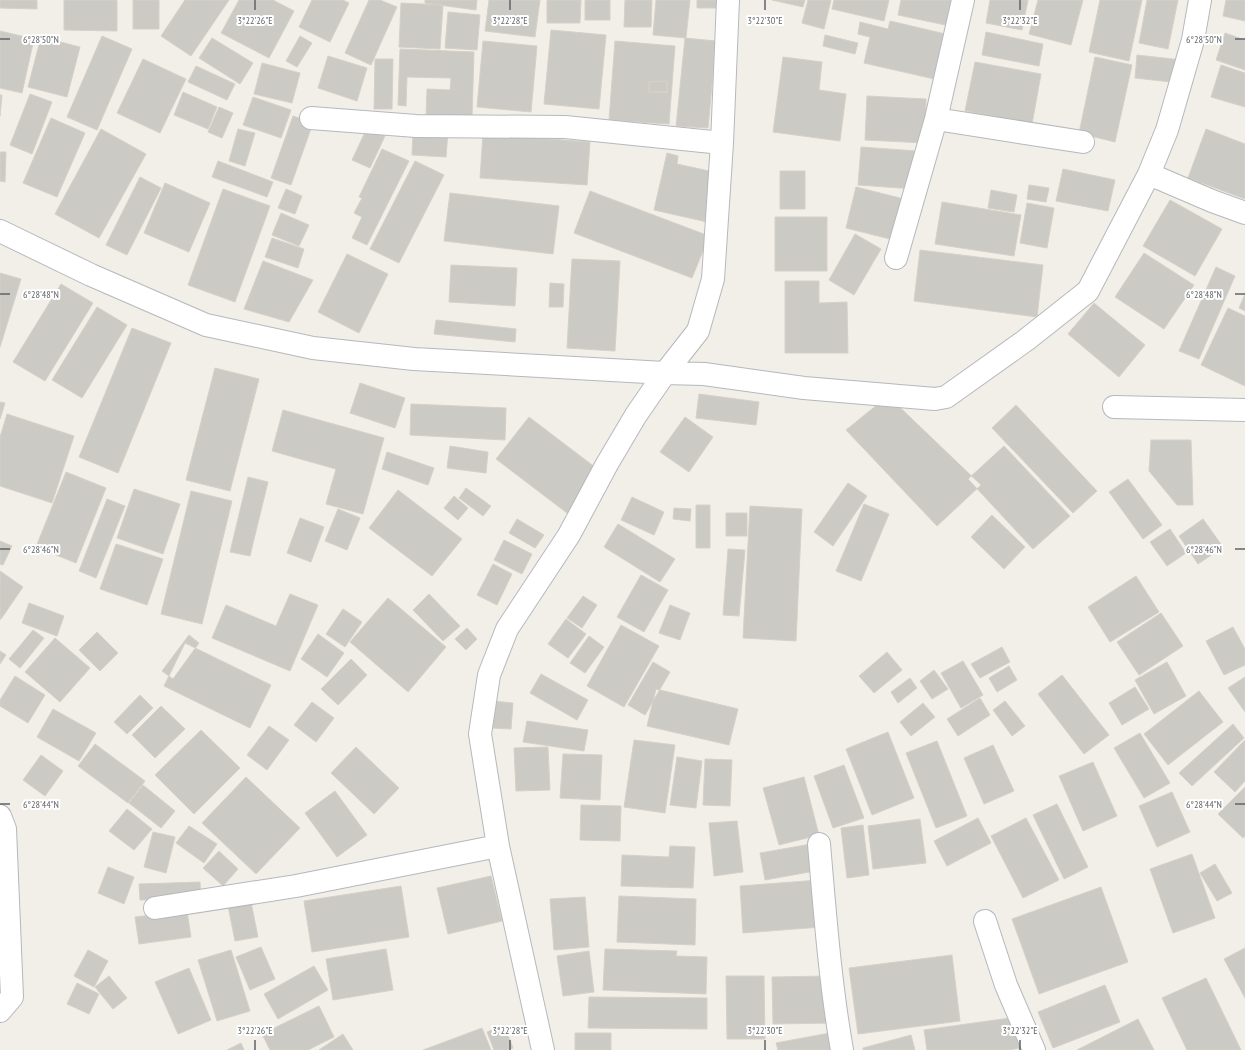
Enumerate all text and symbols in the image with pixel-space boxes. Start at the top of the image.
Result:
text: 3°22'26"E [238,14,272,27]
text: 3°22'28"E [493,14,527,27]
text: 3°22'30"E [748,14,782,27]
text: 3°22'32"E [1003,14,1037,27]
text: 6°28'50"N [23,33,59,46]
text: 6°28'50"N [1186,33,1222,46]
text: 6°28'48"N [23,288,59,301]
text: 6°28'48"N [1186,288,1222,301]
text: 6°28'46"N [23,543,59,556]
text: 6°28'46"N [1186,543,1222,556]
text: 6°28'44"N [23,798,59,811]
text: 6°28'44"N [1186,798,1222,811]
text: 3°22'26"E [238,1024,272,1037]
text: 3°22'28"E [493,1024,527,1037]
text: 3°22'30"E [748,1024,782,1037]
text: 3°22'32"E [1003,1024,1037,1037]

